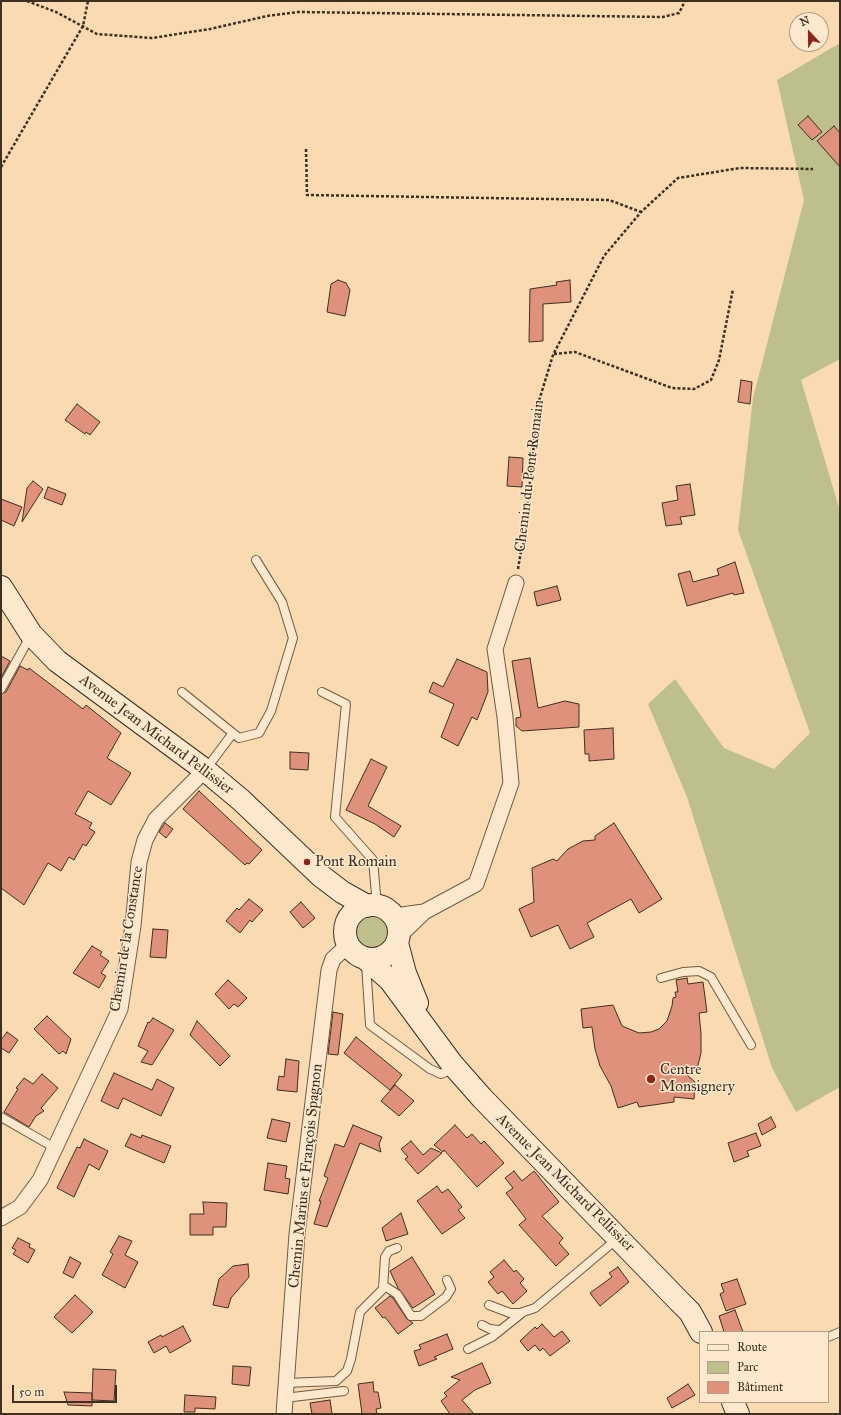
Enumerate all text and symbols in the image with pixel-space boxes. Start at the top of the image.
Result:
north arrow [789,12,829,52]
text: N [798,14,811,29]
street label: Chemin du Pont Romain [512,399,548,553]
street label: Avenue Jean Michard Pellissier [75,671,237,799]
place label: Pont Romain [315,853,397,871]
marker: Pont Romain [302,857,312,867]
street label: Chemin de la Constance [107,865,147,1013]
place label: Centre Monsignery [660,1061,735,1096]
street label: Chemin Marius et François Spagnon [285,1063,327,1289]
marker: Centre Monsignery [645,1073,657,1085]
street label: Avenue Jean Michard Pellissier [492,1110,638,1256]
legend [699,1331,829,1403]
text: Route [737,1340,767,1354]
text: Parc [737,1360,758,1374]
scale bar [14,1377,119,1403]
text: Bâtiment [737,1380,783,1394]
text: 50 m [19,1385,44,1399]

